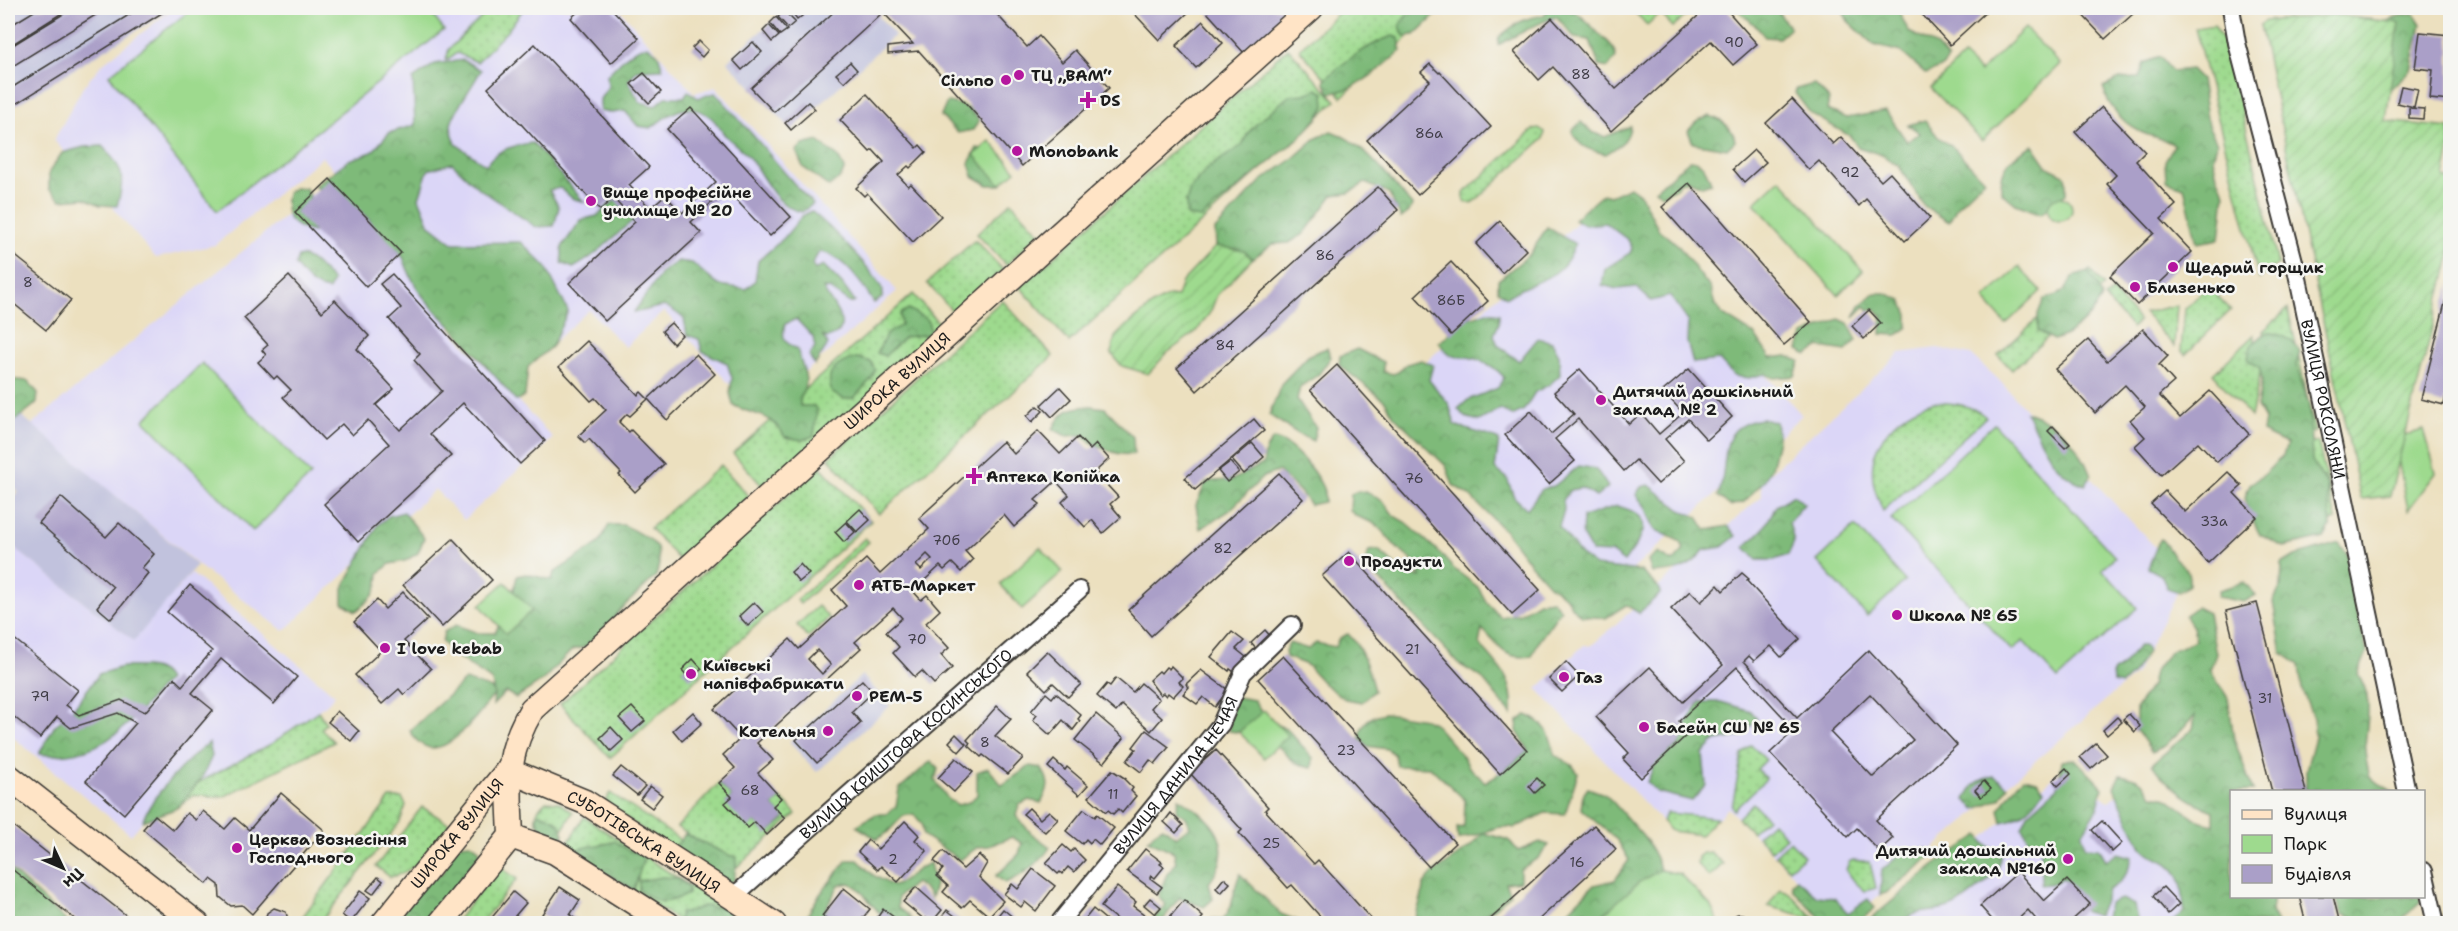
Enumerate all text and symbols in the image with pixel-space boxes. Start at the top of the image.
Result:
house number: 90 [1724,33,1744,51]
place label: ТЦ „ВАМ“ [1031,65,1112,86]
house number: 88 [1571,65,1591,83]
marker: ТЦ „ВАМ“ [1012,68,1026,82]
place label: Сільпо [941,70,994,91]
marker: Сільпо [999,73,1013,87]
place label: DS [1100,90,1120,111]
marker: DS [1081,93,1095,107]
house number: 86а [1415,124,1443,142]
place label: Monobank [1029,141,1119,162]
marker: Monobank [1010,144,1024,158]
house number: 92 [1841,163,1859,181]
place label: Вище професійне училище № 20 [603,182,752,221]
marker: Вище професійне училище № 20 [584,194,598,208]
house number: 86 [1315,246,1335,264]
place label: Щедрий горщик [2185,257,2324,278]
marker: Щедрий горщик [2166,260,2180,274]
house number: 8 [23,273,33,291]
place label: Близенько [2147,277,2236,298]
marker: Близенько [2128,280,2142,294]
house number: 86Б [1437,291,1465,309]
street label: ВУЛИЦЯ РОКСОЛЯНИ [2296,317,2351,481]
street label: ШИРОКА ВУЛИЦЯ [839,327,955,434]
house number: 84 [1215,336,1235,354]
place label: Дитячий дошкільний заклад № 2 [1613,381,1793,420]
marker: Дитячий дошкільний заклад № 2 [1594,393,1608,407]
place label: Аптека Копійка [986,466,1120,487]
marker: Аптека Копійка [967,469,981,483]
house number: 76 [1404,469,1424,487]
house number: 33а [2200,512,2228,530]
house number: 70б [932,531,960,549]
house number: 82 [1214,539,1232,557]
place label: Продукти [1361,551,1442,572]
marker: Продукти [1342,554,1356,568]
place label: АТБ-Маркет [871,575,976,596]
marker: АТБ-Маркет [852,578,866,592]
place label: Школа № 65 [1909,605,2017,626]
marker: Школа № 65 [1890,608,1904,622]
house number: 70 [907,630,927,648]
place label: I love kebab [397,638,502,659]
house number: 21 [1405,640,1419,658]
marker: I love kebab [378,641,392,655]
street label: ВУЛИЦЯ КРИШТОФА КОСИНСЬКОГО [795,644,1017,844]
place label: Київські напівфабрикати [703,655,844,694]
marker: Київські напівфабрикати [684,667,698,681]
place label: Газ [1576,667,1603,688]
marker: Газ [1557,670,1571,684]
place label: РЕМ-5 [869,686,922,707]
house number: 79 [30,687,50,705]
marker: РЕМ-5 [850,689,864,703]
house number: 31 [2258,689,2272,707]
street label: ВУЛИЦЯ ДАНИЛА НЕЧАЯ [1108,693,1242,859]
place label: Басейн СШ № 65 [1656,717,1800,738]
marker: Басейн СШ № 65 [1637,720,1651,734]
place label: Котельня [739,721,816,742]
marker: Котельня [821,724,835,738]
house number: 8 [980,733,990,751]
house number: 23 [1337,741,1355,759]
street label: ШИРОКА ВУЛИЦЯ [405,773,508,893]
house number: 68 [740,781,760,799]
street label: СУБОТІВСЬКА ВУЛИЦЯ [564,785,725,897]
house number: 11 [1107,785,1119,803]
legend [2230,790,2425,898]
text: Вулиця [2284,802,2348,826]
place label: Церква Вознесіння Господнього [249,829,407,868]
text: Парк [2284,832,2327,856]
house number: 25 [1262,834,1280,852]
north arrow [33,838,93,898]
place label: Дитячий дошкільний заклад №160 [1876,840,2056,879]
marker: Церква Вознесіння Господнього [230,841,244,855]
house number: 2 [888,850,898,868]
marker: Дитячий дошкільний заклад №160 [2061,852,2075,866]
house number: 16 [1569,853,1585,871]
text: Будівля [2284,862,2352,886]
text: Пн [59,863,88,893]

